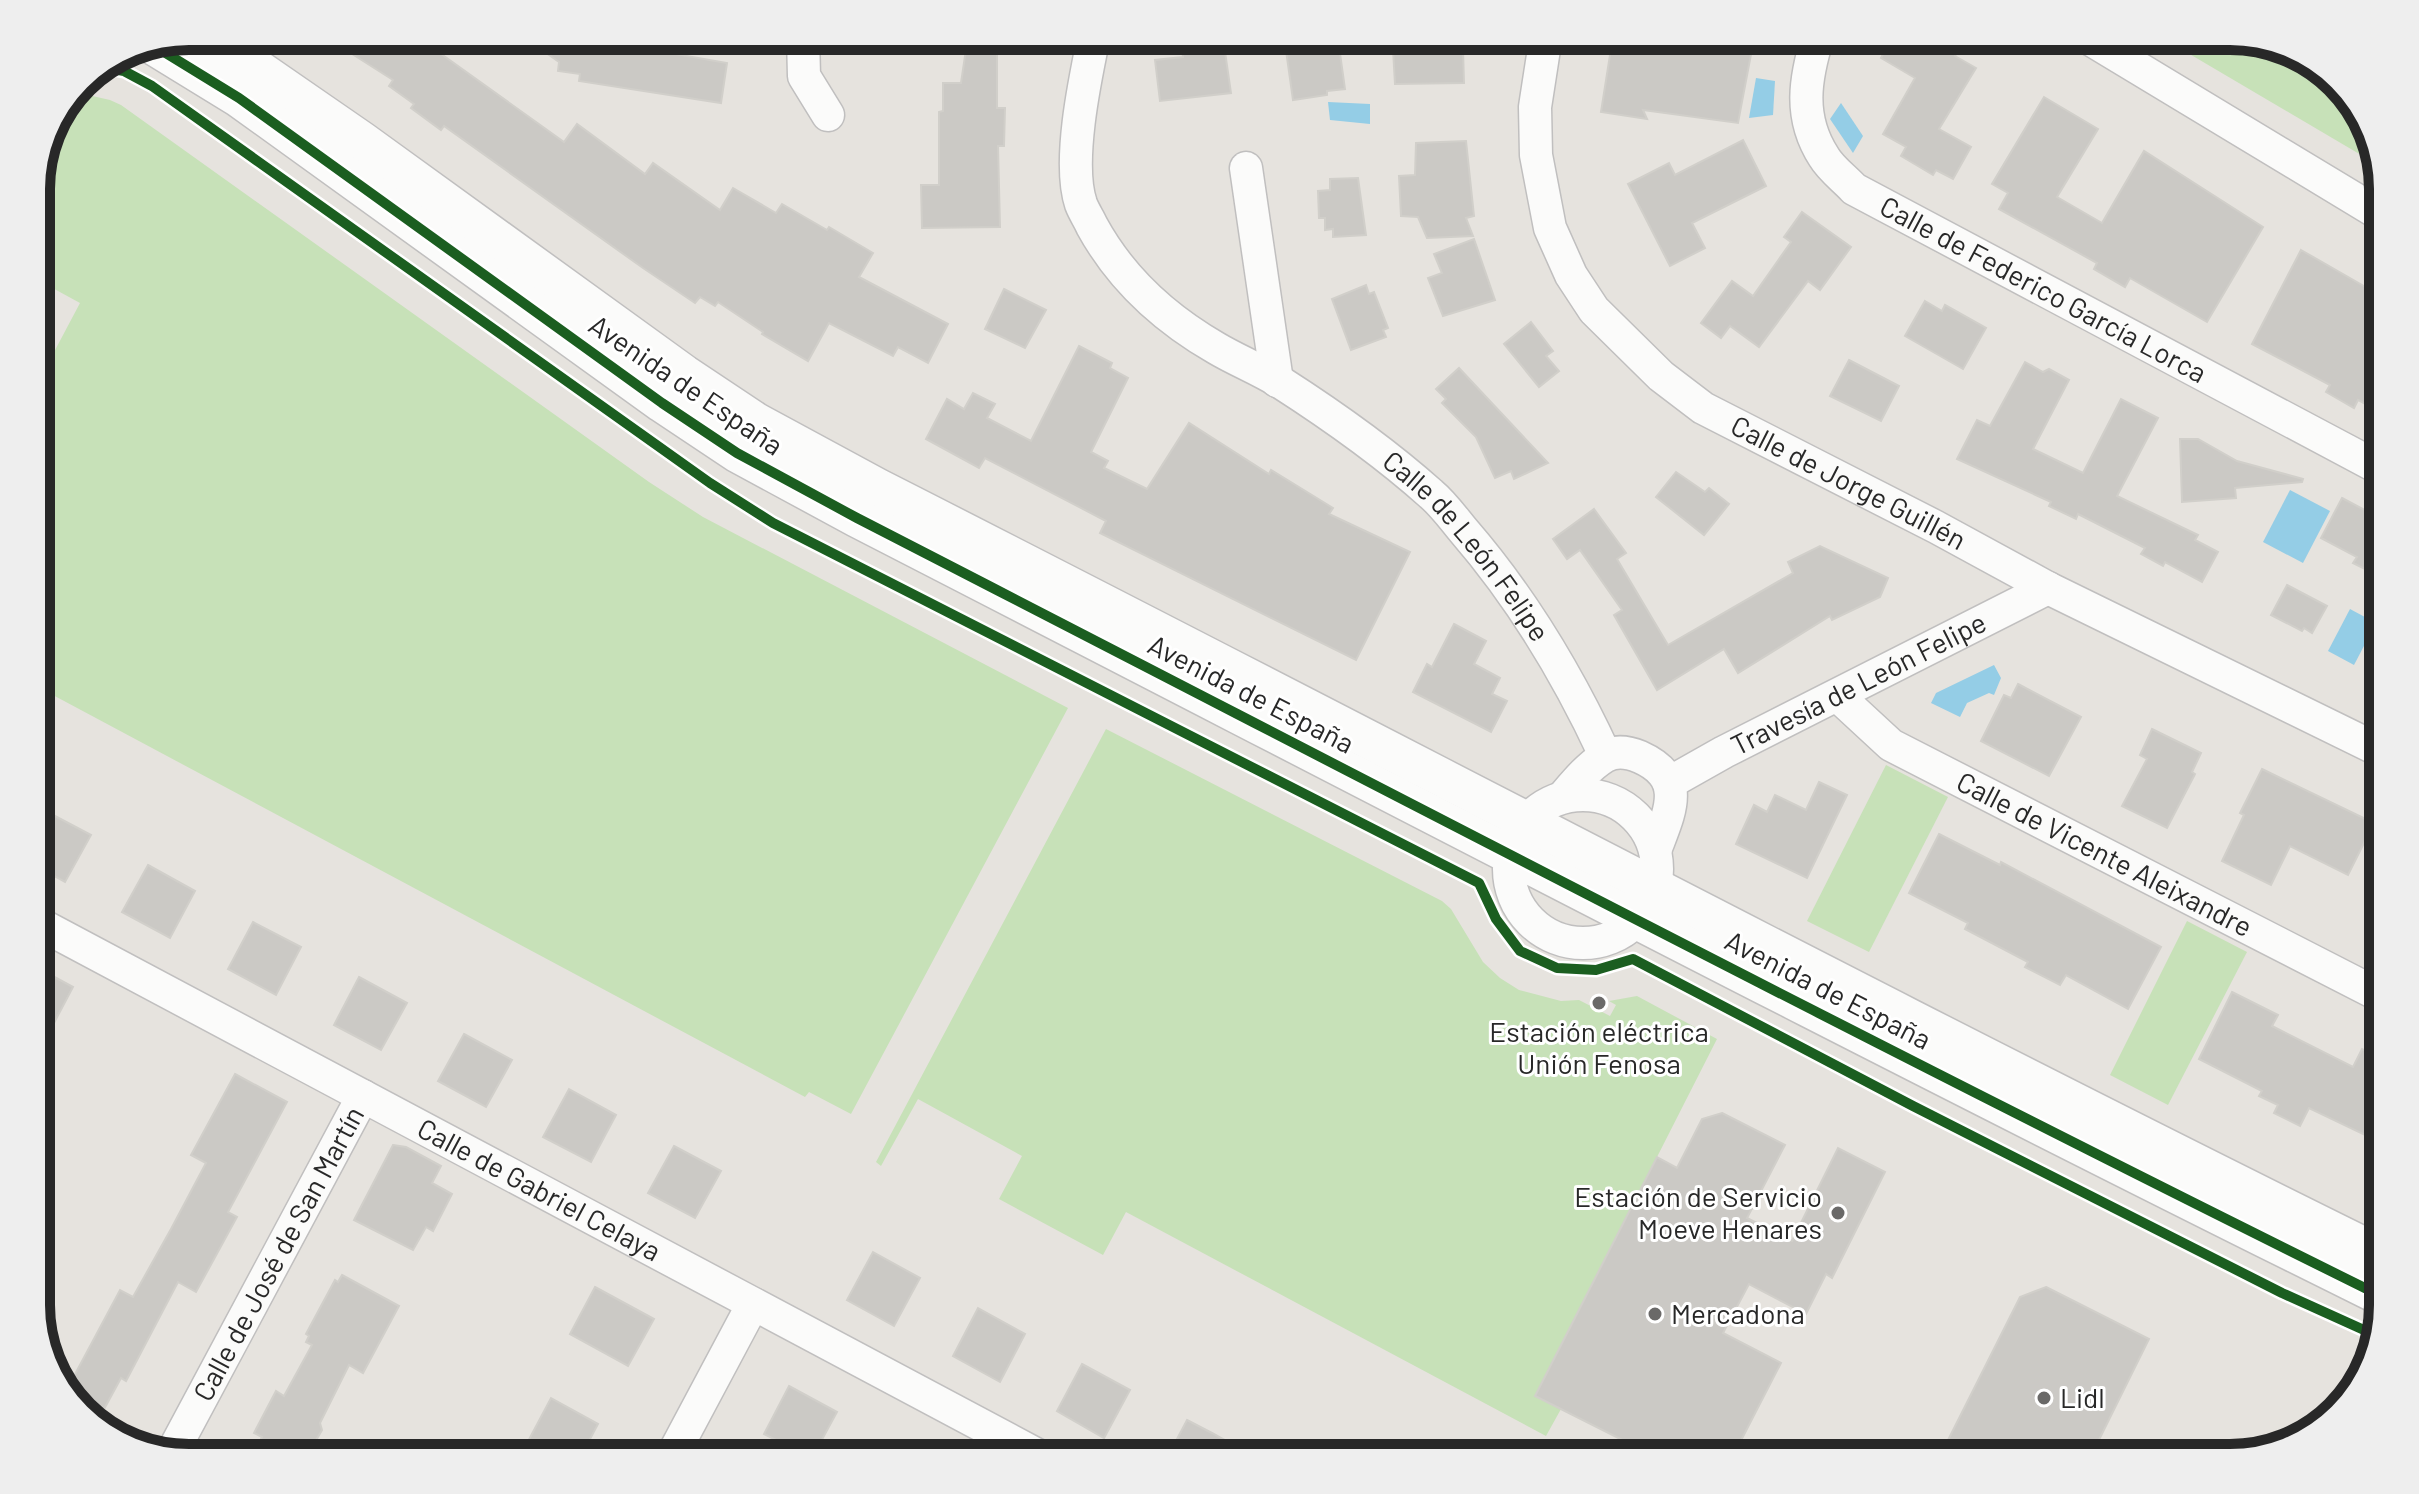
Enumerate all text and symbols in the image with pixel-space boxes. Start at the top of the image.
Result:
street label: Calle de Federico García Lorca [1875,188,2213,389]
street label: Avenida de España [583,307,790,462]
street label: Calle de Jorge Guillén [1726,407,1972,556]
street label: Calle de León Felipe [1377,443,1558,647]
street label: Travesía de León Felipe [1725,604,1991,762]
street label: Avenida de España [1143,626,1360,760]
street label: Calle de Vicente Aleixandre [1951,764,2258,943]
street label: Avenida de España [1720,922,1937,1056]
marker: Estación eléctrica Unión Fenosa [1590,994,1608,1012]
place label: Estación eléctrica Unión Fenosa [1489,1014,1709,1080]
street label: Calle de José de San Martín [185,1100,370,1406]
street label: Calle de Gabriel Celaya [412,1110,667,1268]
place label: Estación de Servicio Moeve Henares [1574,1179,1822,1245]
marker: Estación de Servicio Moeve Henares [1829,1204,1847,1222]
place label: Mercadona [1671,1296,1805,1330]
marker: Mercadona [1646,1305,1664,1323]
place label: Lidl [2060,1380,2105,1414]
marker: Lidl [2035,1389,2053,1407]

